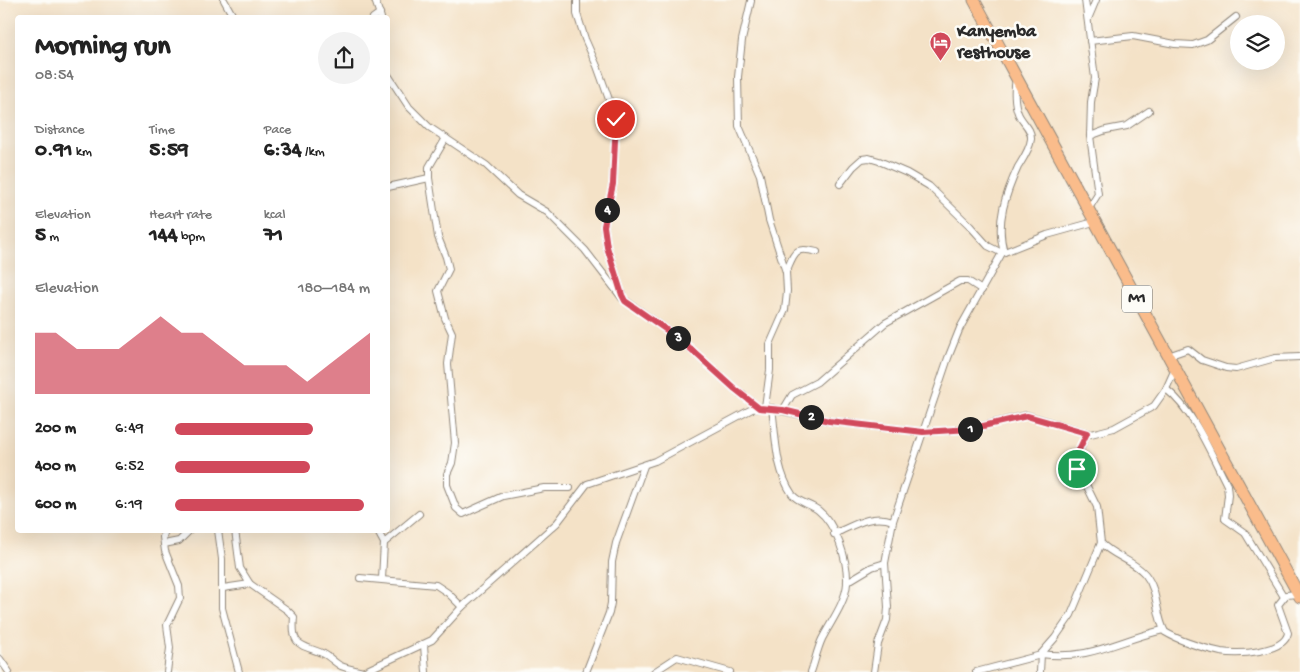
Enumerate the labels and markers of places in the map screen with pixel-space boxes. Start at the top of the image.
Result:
place label: Kanyemba resthouse [956,22,1037,64]
hotel icon: Kanyemba resthouse [929,30,953,61]
pin [595,98,637,140]
pin: 4 [594,198,620,222]
pin: 3 [666,326,690,350]
pin: 2 [798,404,824,430]
pin: 1 [958,416,982,442]
pin [1056,448,1098,490]

